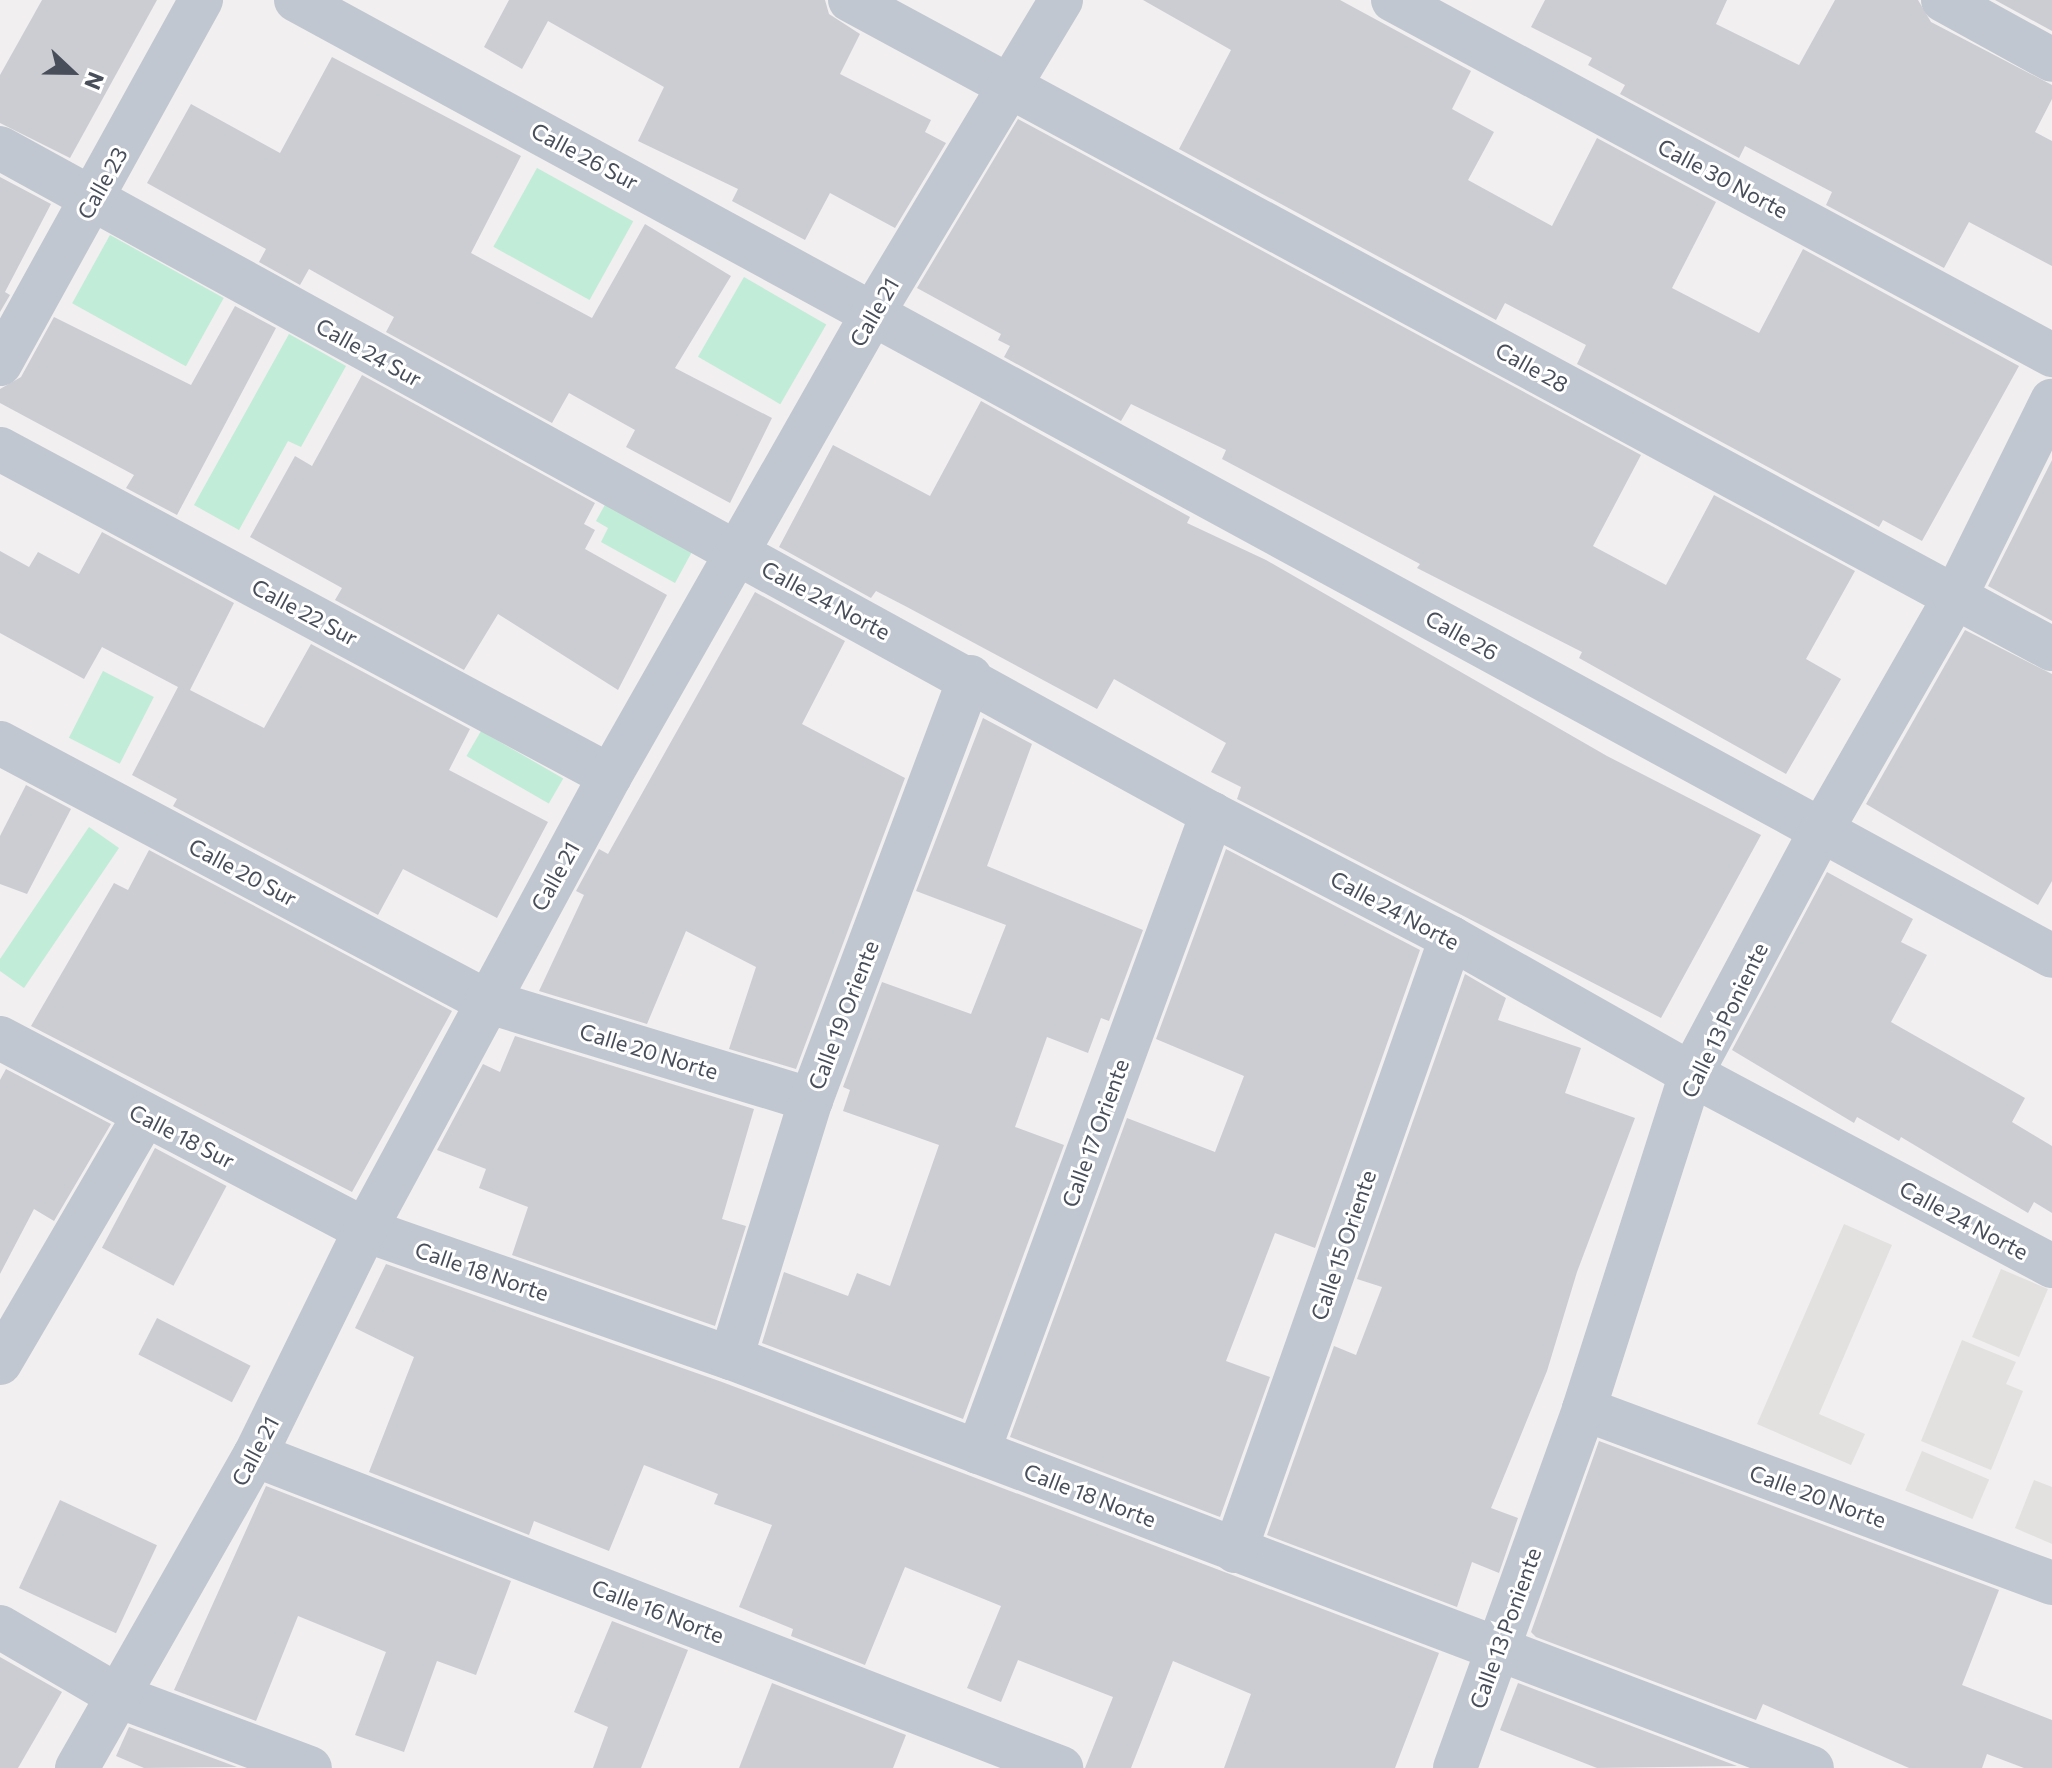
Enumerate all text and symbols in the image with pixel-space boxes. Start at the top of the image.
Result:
north arrow [32,32,112,112]
text: N [79,68,110,94]
street label: Calle 26 Sur [527,117,643,195]
street label: Calle 30 Norte [1653,133,1793,223]
street label: Calle 23 [71,142,133,224]
street label: Calle 21 [844,273,904,351]
street label: Calle 24 Sur [312,312,426,392]
street label: Calle 28 [1491,336,1573,398]
street label: Calle 24 Norte [757,555,895,645]
street label: Calle 22 Sur [248,573,362,651]
street label: Calle 26 [1421,604,1503,666]
street label: Calle 20 Sur [185,833,301,911]
street label: Calle 21 [525,837,585,915]
street label: Calle 24 Norte [1326,865,1464,955]
street label: Calle 19 Oriente [802,937,884,1093]
street label: Calle 13 Poniente [1675,938,1773,1102]
street label: Calle 20 Norte [577,1017,721,1085]
street label: Calle 17 Oriente [1056,1055,1134,1211]
street label: Calle 18 Sur [125,1098,239,1174]
street label: Calle 15 Oriente [1305,1167,1381,1323]
street label: Calle 24 Norte [1895,1175,2033,1265]
street label: Calle 18 Norte [412,1236,552,1306]
street label: Calle 21 [226,1412,284,1490]
street label: Calle 18 Norte [1020,1458,1160,1532]
street label: Calle 20 Norte [1746,1459,1890,1533]
street label: Calle 13 Poniente [1464,1544,1546,1712]
street label: Calle 16 Norte [588,1574,728,1648]

